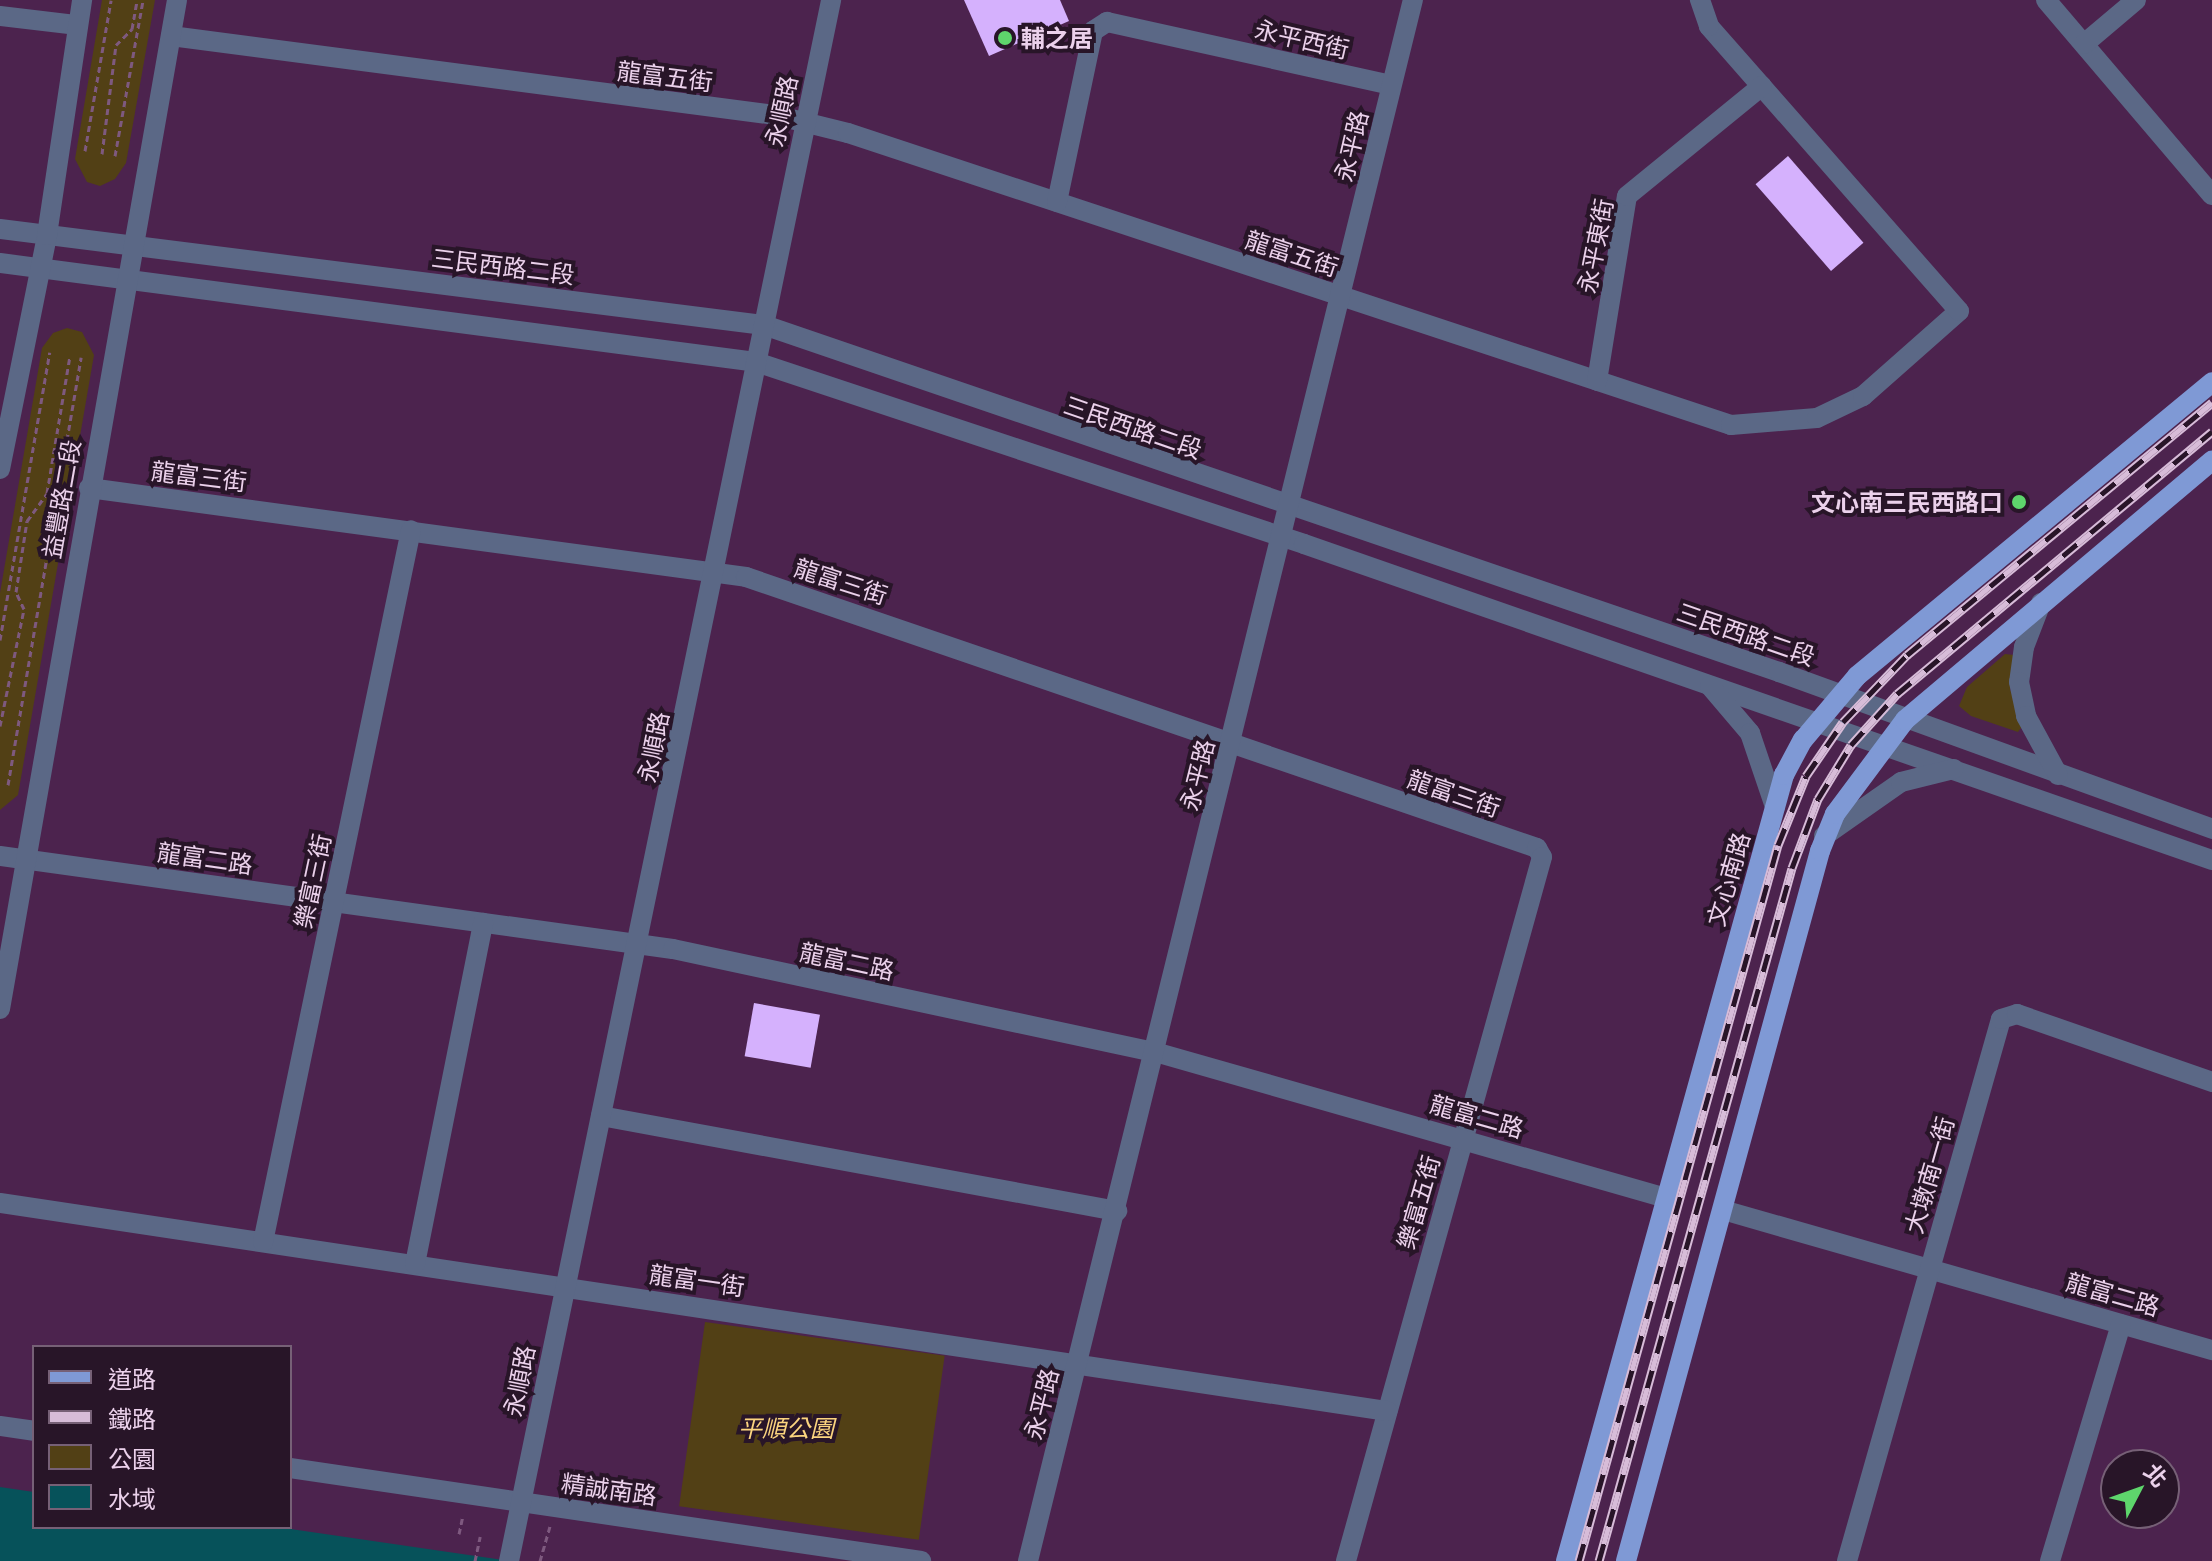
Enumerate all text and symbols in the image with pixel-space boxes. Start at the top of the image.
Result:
street label: 永平西街 [1252,14,1352,64]
place label: 輔之居 [1021,24,1093,52]
marker: 輔之居 [996,29,1014,47]
street label: 龍富五街 [616,56,714,96]
street label: 永順路 [759,73,803,149]
street label: 永平路 [1329,108,1373,184]
street label: 永平東街 [1572,196,1618,296]
street label: 龍富五街 [1242,224,1342,282]
street label: 三民西路二段 [430,243,576,289]
street label: 三民西路二段 [1060,390,1206,464]
street label: 益豐路二段 [36,437,86,561]
street label: 龍富三街 [150,456,248,496]
place label: 文心南三民西路口 [1811,488,2003,516]
marker: 文心南三民西路口 [2010,493,2028,511]
street label: 龍富三街 [791,552,891,610]
street label: 三民西路二段 [1673,597,1819,671]
street label: 永順路 [632,709,674,785]
street label: 永平路 [1174,737,1220,813]
street label: 龍富三街 [1404,764,1504,822]
street label: 文心南路 [1701,829,1755,929]
street label: 樂富三街 [288,831,336,931]
street label: 龍富二路 [155,837,255,879]
street label: 龍富二路 [797,937,897,985]
street label: 龍富二路 [1427,1089,1527,1143]
street label: 大墩南一街 [1899,1113,1959,1237]
street label: 樂富五街 [1391,1152,1445,1252]
street label: 龍富一街 [647,1259,747,1301]
street label: 龍富二路 [2063,1267,2163,1321]
street label: 永順路 [498,1343,540,1419]
legend [32,1345,292,1529]
text: 道路 [108,1362,156,1395]
street label: 永平路 [1018,1366,1064,1442]
text: 鐵路 [108,1402,156,1435]
park label: 平順公園 [738,1414,834,1442]
text: 公園 [108,1442,156,1475]
north arrow [2100,1449,2180,1529]
text: 北 [2138,1456,2175,1493]
street label: 精誠南路 [559,1468,659,1510]
text: 水域 [108,1482,156,1515]

